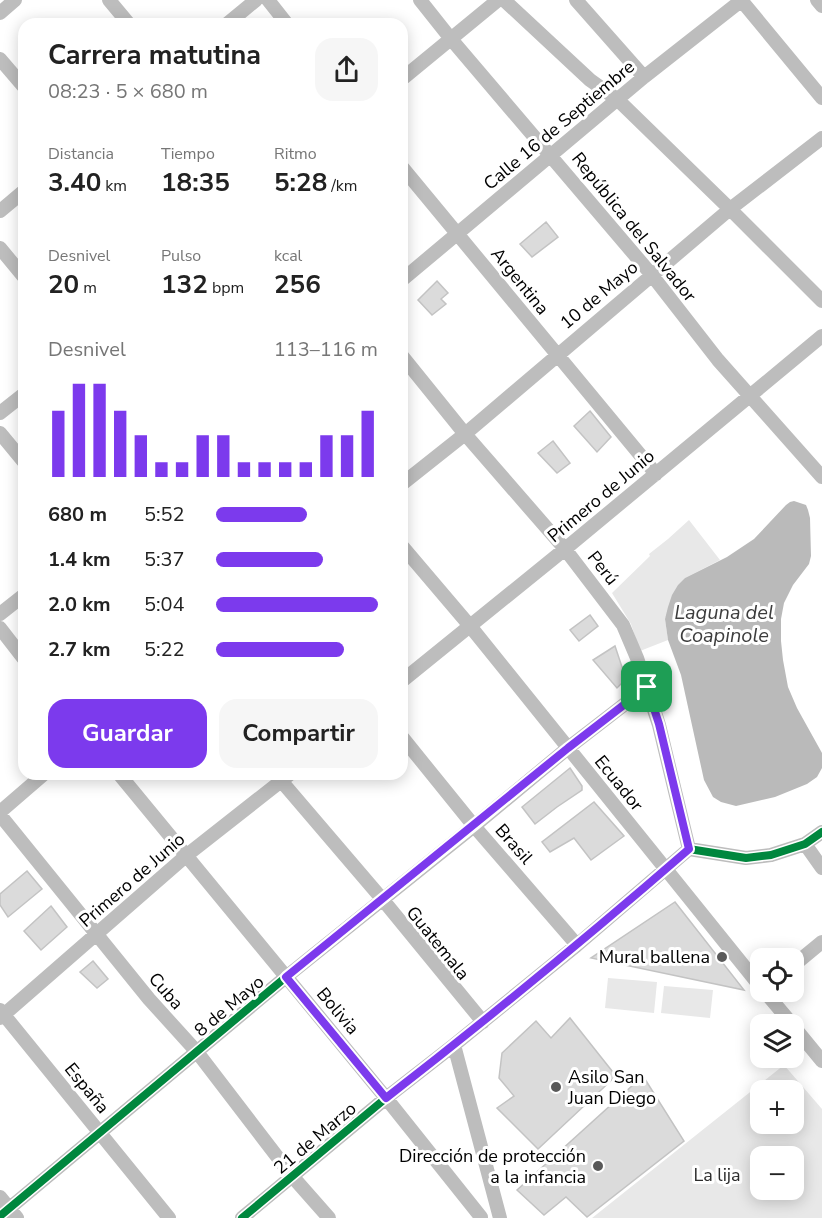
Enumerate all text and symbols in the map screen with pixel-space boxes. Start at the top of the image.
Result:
text: Carrera matutina [48,37,261,74]
button: share [315,38,378,101]
street label: Calle 16 de Septiembre [479,55,639,195]
text: 08:23 · 5 × 680 m [48,78,208,105]
text: Distancia [48,143,114,165]
text: Tiempo [161,143,215,165]
text: Ritmo [274,143,317,165]
street label: República del Salvador [566,147,702,307]
text: 3.40 [48,165,101,200]
text: 18:35 [161,165,230,200]
text: 5:28 [274,165,327,200]
text: km [101,175,127,197]
text: /km [327,175,358,197]
street label: Argentina [485,242,555,320]
text: Desnivel [48,245,110,267]
text: Pulso [161,245,201,267]
text: kcal [274,245,302,267]
street label: 10 de Mayo [555,255,643,335]
text: 20 [48,267,79,302]
text: 132 [161,267,208,302]
text: 256 [274,267,321,302]
text: m [79,277,97,299]
text: bpm [208,277,244,299]
text: Desnivel [48,336,126,363]
text: 113–116 m [274,336,378,363]
street label: Primero de Junio [542,444,660,548]
text: 680 m [48,501,107,528]
text: 5:52 [144,501,185,528]
text: 1.4 km [48,546,111,573]
text: 5:37 [144,546,185,573]
street label: Perú [582,546,624,590]
text: 2.0 km [48,591,111,618]
text: 5:04 [144,591,185,618]
water label: Laguna del Coapinole [674,599,774,649]
text: 2.7 km [48,636,111,663]
text: 5:22 [144,636,185,663]
pin [621,661,672,712]
icon: arrive [630,670,663,703]
button: Guardar [48,699,207,768]
button: Compartir [219,699,378,768]
street label: Ecuador [589,750,649,816]
street label: Brasil [490,819,539,870]
street label: Primero de Junio [74,827,190,933]
street label: Guatemala [401,901,475,985]
place label: Mural ballena [599,945,710,969]
map controls [750,948,804,1200]
button: locate [750,948,804,1002]
marker: Mural ballena [715,950,729,964]
street label: Cuba [143,967,189,1015]
street label: 8 de Mayo [189,970,269,1042]
street label: Bolivia [311,982,365,1040]
button: layers [750,1014,804,1068]
street label: España [59,1058,115,1118]
place label: Asilo San Juan Diego [567,1065,656,1110]
marker: Asilo San Juan Diego [549,1080,563,1094]
button: + [750,1080,804,1134]
street label: 21 de Marzo [269,1097,361,1179]
place label: Dirección de protección a la infancia [399,1144,586,1189]
button: − [750,1146,804,1200]
marker: Dirección de protección a la infancia [591,1159,605,1173]
park label: La lija [693,1163,741,1187]

